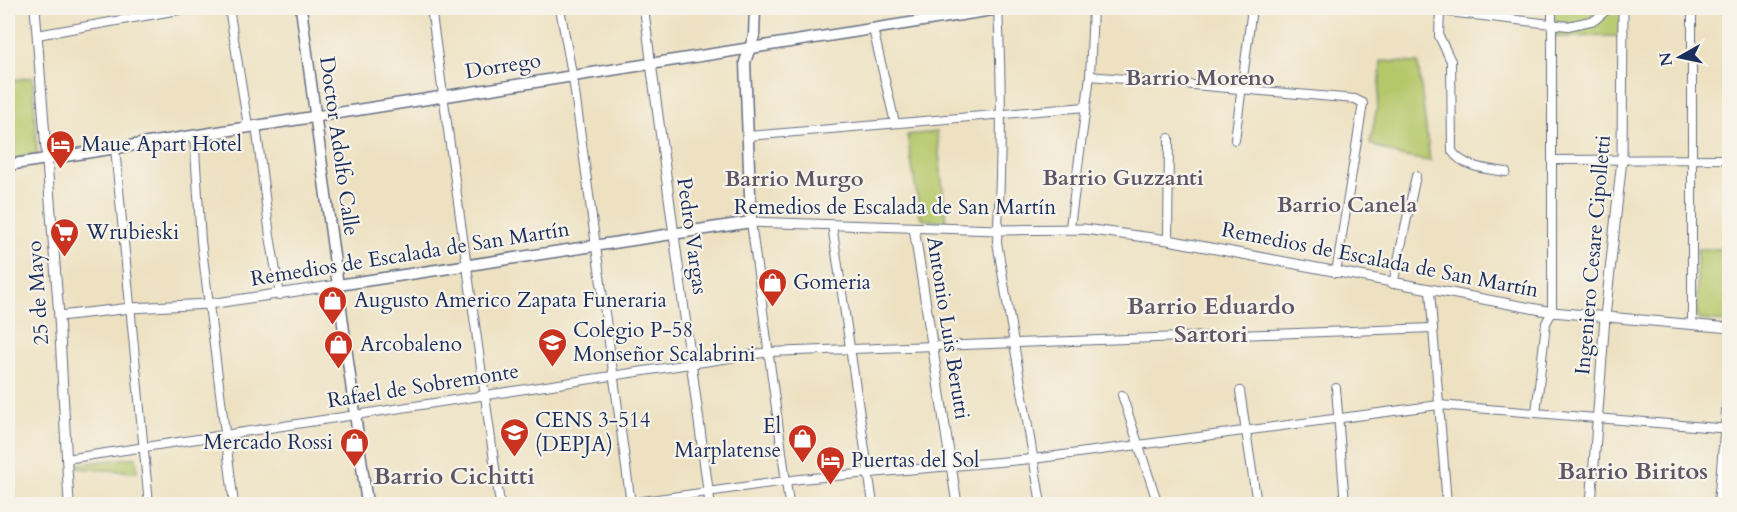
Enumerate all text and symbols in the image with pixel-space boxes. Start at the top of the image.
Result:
north arrow [1650,27,1710,87]
street label: Dorrego [463,46,543,86]
text: N [1654,51,1678,68]
street label: Doctor Adolfo Calle [312,54,366,238]
district label: Barrio Moreno [1125,63,1275,93]
hotel icon: Maue Apart Hotel [44,128,76,170]
place label: Maue Apart Hotel [81,130,242,159]
street label: Ingeniero Cesare Cipolletti [1568,134,1618,376]
district label: Barrio Guzzanti [1042,163,1204,193]
district label: Barrio Murgo [724,164,864,194]
street label: Pedro Vargas [669,176,715,296]
district label: Barrio Canela [1277,190,1417,220]
street label: Remedios de Escalada de San Martín [734,193,1056,222]
street label: Remedios de Escalada de San Martín [249,214,571,294]
street label: Remedios de Escalada de San Martín [1219,215,1541,305]
supermarket icon: Wrubieski [49,216,81,258]
place label: Wrubieski [85,218,179,247]
street label: Antonio Luis Berutti [919,235,977,422]
street label: 25 de Mayo [20,240,56,346]
shop icon: Gomeria [756,266,788,308]
place label: Gomeria [793,268,871,297]
shop icon: Augusto Americo Zapata Funeraria [317,284,349,326]
place label: Augusto Americo Zapata Funeraria [354,286,667,315]
district label: Barrio Eduardo Sartori [1127,290,1295,351]
place label: Colegio P-58 Monseñor Scalabrini [573,316,756,369]
school or university icon: Colegio P-58 Monseñor Scalabrini [536,326,568,368]
shop icon: Arcobaleno [323,328,355,370]
place label: Arcobaleno [360,330,462,359]
street label: Rafael de Sobremonte [325,357,521,415]
place label: CENS 3-514 (DEPJA) [535,406,651,459]
place label: El Marplatense [674,412,781,465]
school or university icon: CENS 3-514 (DEPJA) [498,416,530,458]
shop icon: El Marplatense [786,422,818,464]
shop icon: Mercado Rossi [338,426,370,468]
place label: Mercado Rossi [203,428,333,457]
hotel icon: Puertas del Sol [814,444,846,486]
place label: Puertas del Sol [851,446,979,475]
district label: Barrio Biritos [1558,455,1708,488]
district label: Barrio Cichitti [373,460,535,493]

